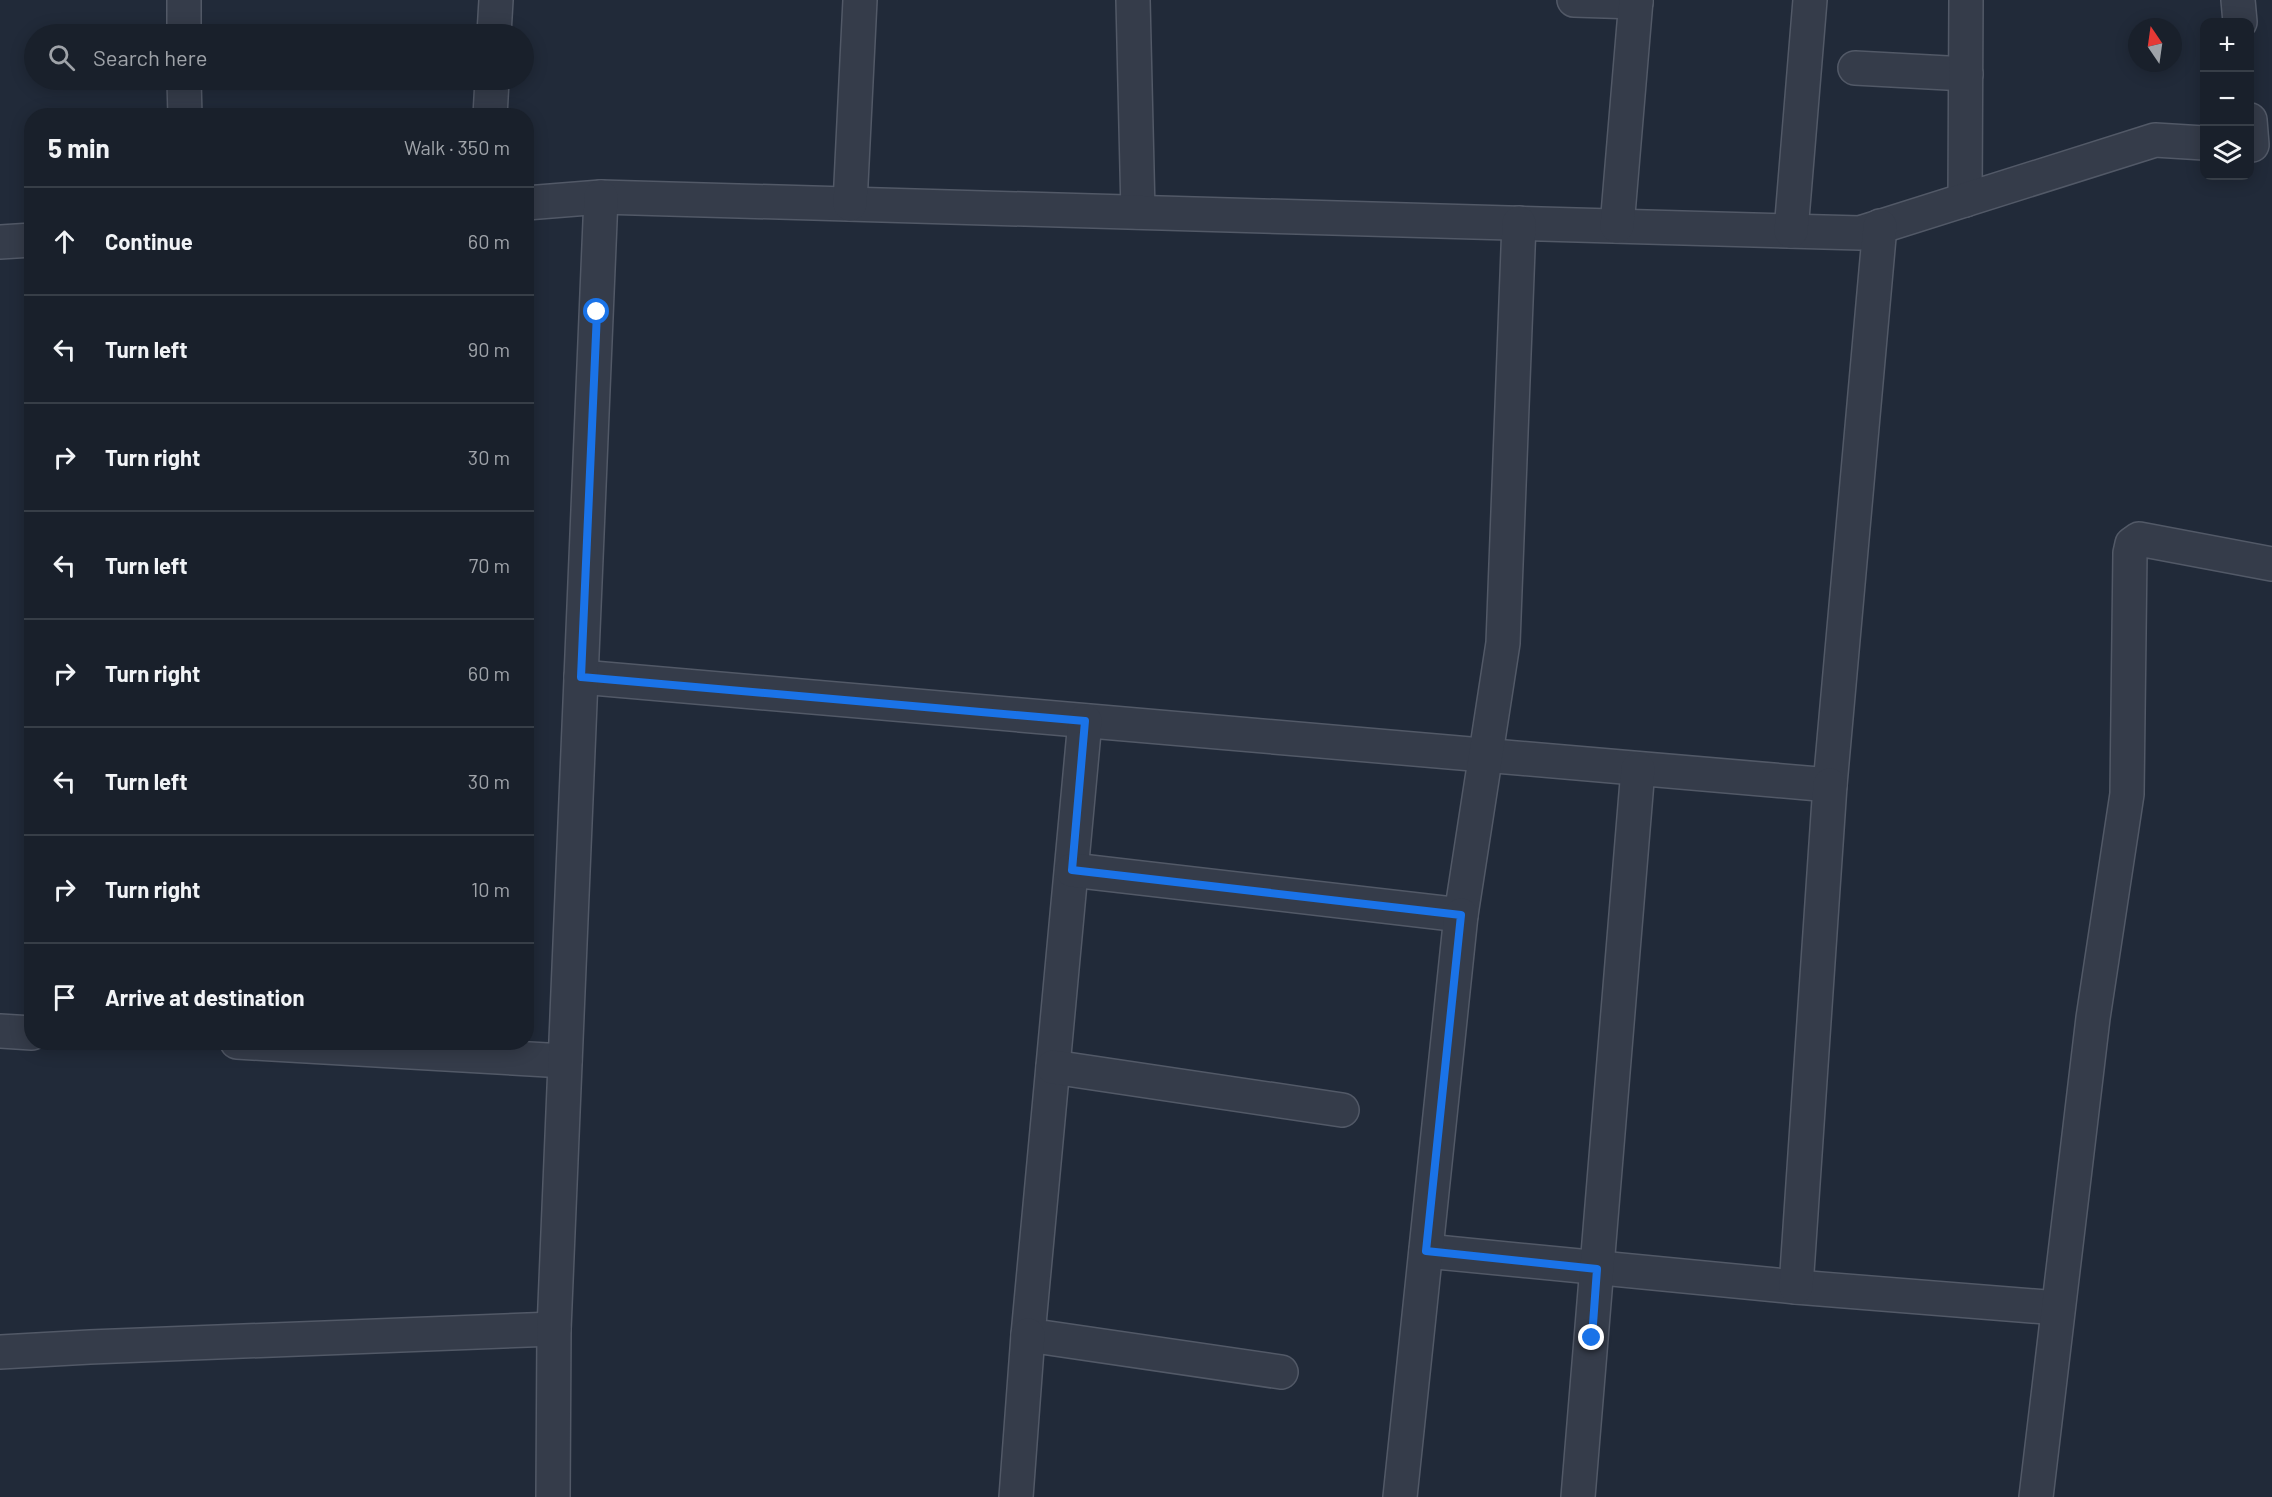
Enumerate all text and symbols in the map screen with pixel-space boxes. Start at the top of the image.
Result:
north arrow [2128,18,2182,72]
map controls [2200,18,2254,180]
button: + [2200,18,2254,72]
search box [24,24,534,90]
icon: search [45,41,78,74]
text: Search here [93,44,207,70]
button: − [2200,72,2254,126]
button: layers [2200,126,2254,180]
text: 5 min [48,132,110,163]
text: Walk · 350 m [404,135,510,159]
icon: ahead [48,225,81,258]
text: Continue [105,228,193,254]
text: 60 m [468,229,510,253]
route start [583,298,609,324]
icon: left [48,333,81,366]
text: Turn left [105,336,188,362]
text: 90 m [468,337,510,361]
icon: right [48,441,81,474]
text: Turn right [105,444,200,470]
text: 30 m [468,445,510,469]
icon: left [48,549,81,582]
text: Turn left [105,552,188,578]
text: 70 m [469,553,510,577]
icon: right [48,657,81,690]
text: Turn right [105,660,200,686]
text: 60 m [468,661,510,685]
icon: left [48,765,81,798]
text: Turn left [105,768,188,794]
text: 30 m [468,769,510,793]
icon: right [48,873,81,906]
text: Turn right [105,876,200,902]
text: 10 m [471,877,510,901]
icon: arrive [48,981,81,1014]
text: Arrive at destination [105,984,304,1010]
route end [1578,1324,1604,1350]

